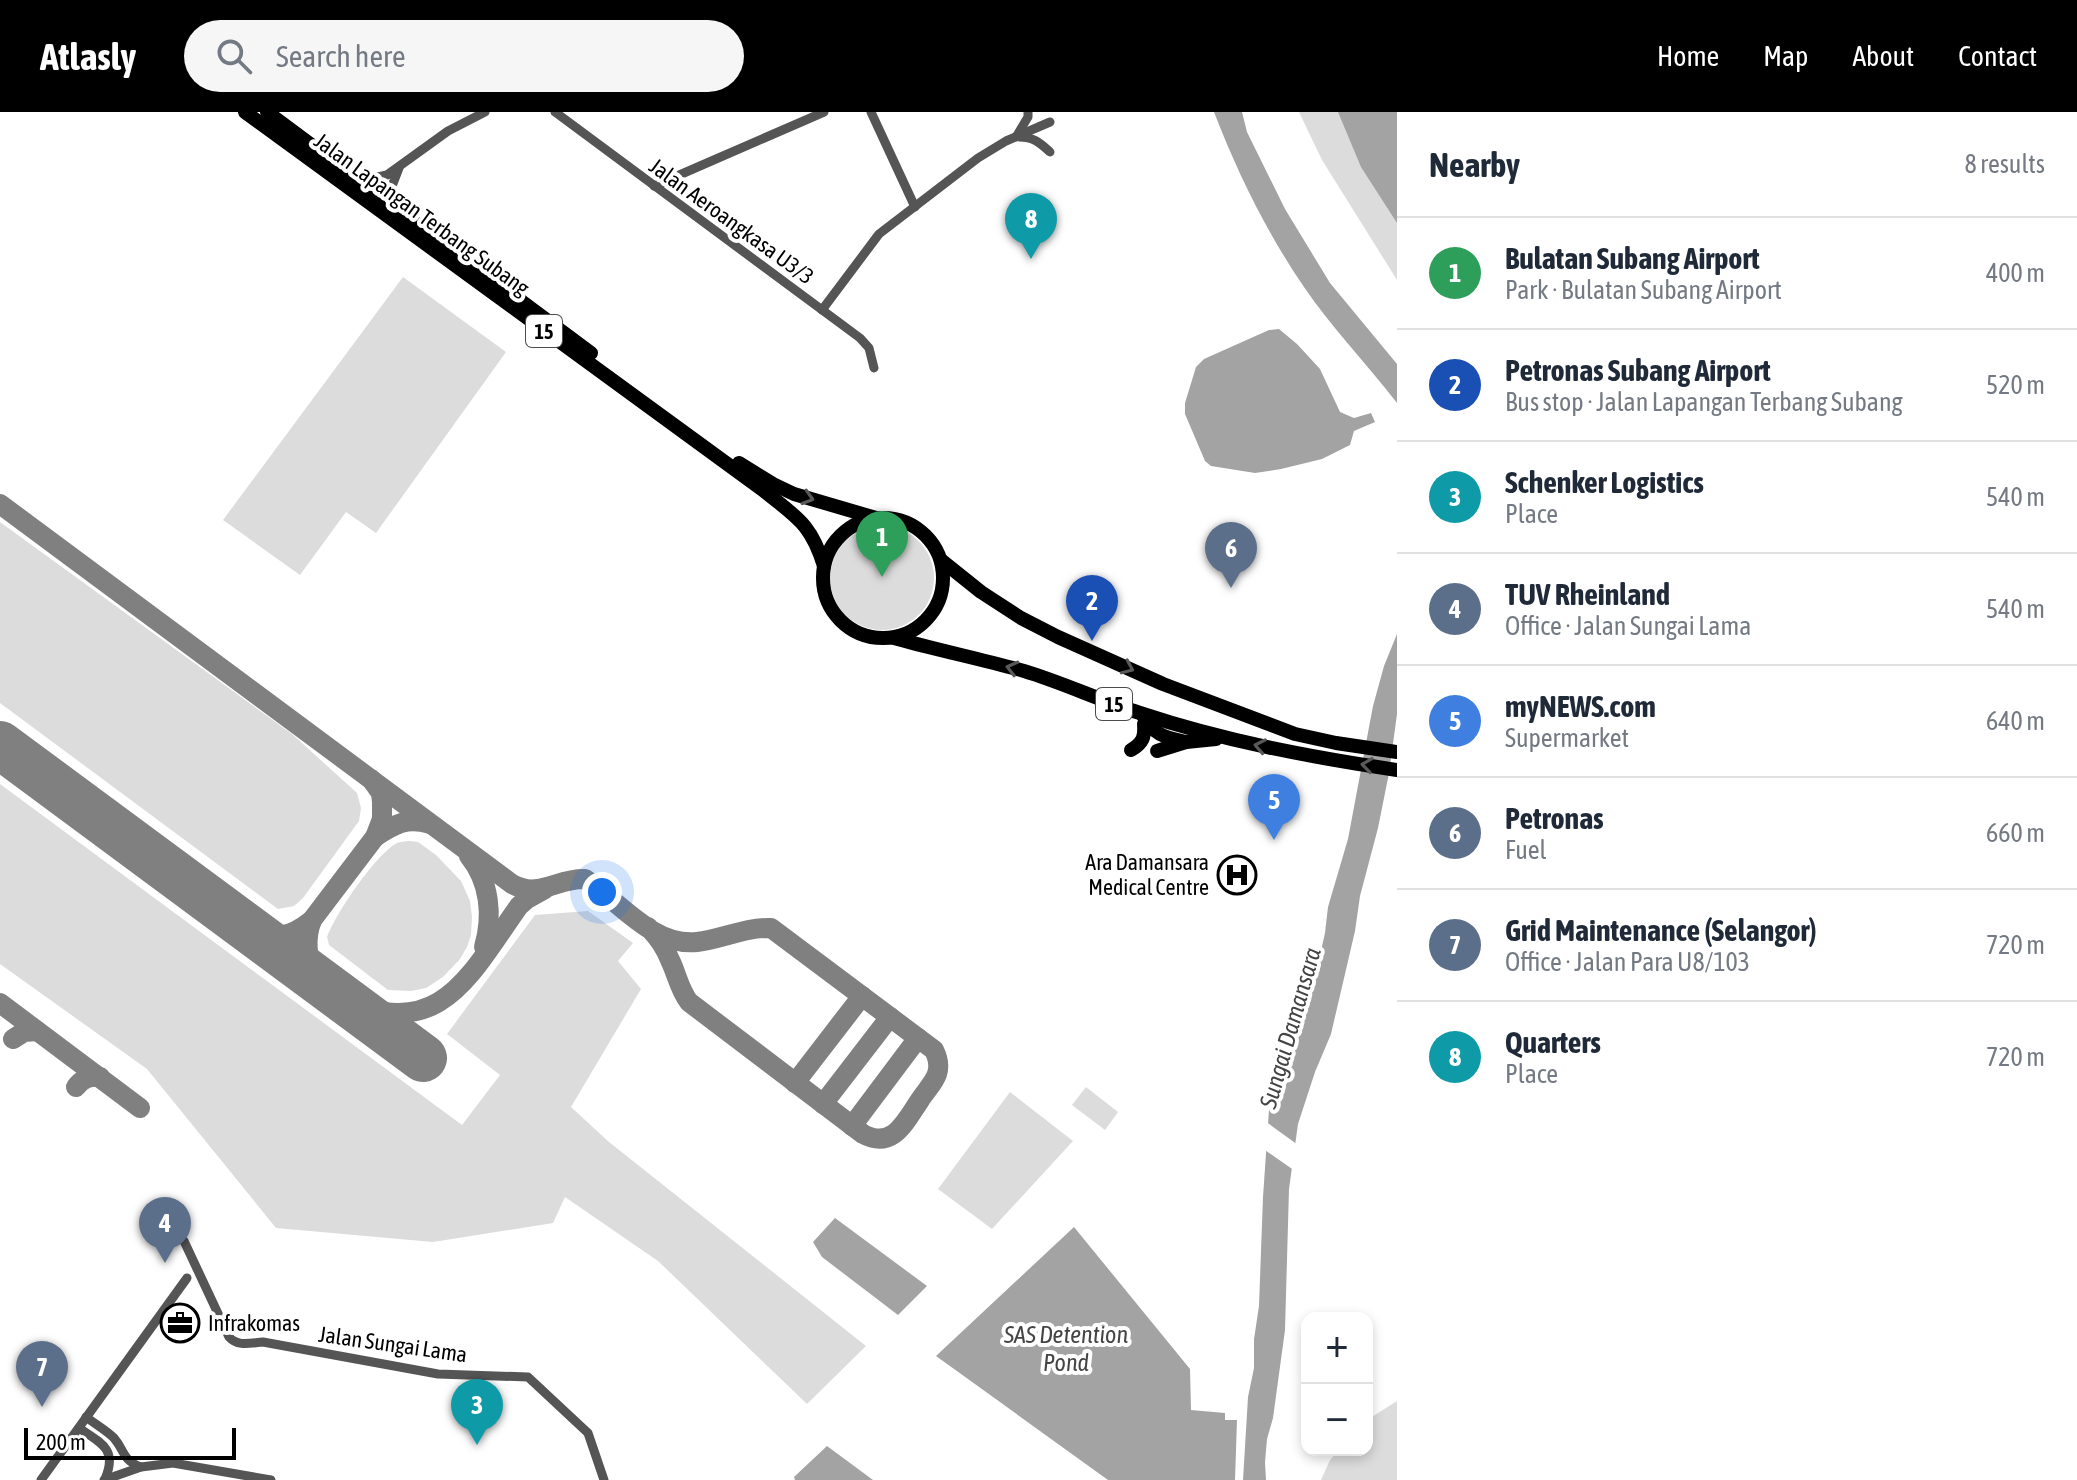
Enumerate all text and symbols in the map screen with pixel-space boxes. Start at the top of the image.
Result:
search box [184,20,744,92]
icon: search [212,34,256,78]
text: Atlasly [40,35,136,78]
text: Search here [276,39,406,73]
text: Home [1657,40,1719,72]
text: Map [1763,40,1808,72]
text: About [1852,40,1914,72]
text: Contact [1958,40,2037,72]
street label: Jalan Lapangan Terbang Subang [309,127,535,301]
text: Nearby [1429,145,1520,184]
text: 8 results [1964,149,2045,179]
street label: Jalan Aeroangkasa U3/3 [645,153,819,289]
pin: 8 [1005,193,1057,259]
text: Bulatan Subang Airport [1505,241,1760,275]
text: 1 [1449,258,1461,288]
text: 400 m [1986,258,2045,288]
text: Park · Bulatan Subang Airport [1505,275,1782,305]
road number: 15 [526,315,562,347]
text: Petronas Subang Airport [1505,353,1771,387]
text: 2 [1449,370,1461,400]
text: 520 m [1986,370,2045,400]
text: Bus stop · Jalan Lapangan Terbang Subang [1505,387,1903,417]
text: Schenker Logistics [1505,465,1704,499]
text: 3 [1449,482,1461,512]
text: 540 m [1986,482,2045,512]
one-way arrow [801,489,814,505]
text: Place [1505,499,1558,529]
pin: 1 [856,511,908,577]
pin: 6 [1205,522,1257,588]
pin: 2 [1066,575,1118,641]
text: TUV Rheinland [1505,577,1670,611]
text: 4 [1449,594,1461,624]
text: 540 m [1986,594,2045,624]
text: Office · Jalan Sungai Lama [1505,611,1751,641]
one-way arrow [1120,658,1135,674]
one-way arrow [1006,661,1019,678]
road number: 15 [1096,688,1132,720]
text: myNEWS.com [1505,689,1656,723]
text: 5 [1449,706,1461,736]
text: 640 m [1986,706,2045,736]
text: Supermarket [1505,723,1629,753]
one-way arrow [1253,738,1267,755]
one-way arrow [1360,757,1374,774]
pin: 5 [1248,774,1300,840]
text: Petronas [1505,801,1604,835]
text: 6 [1449,818,1461,848]
text: 660 m [1986,818,2045,848]
text: Fuel [1505,835,1546,865]
place label: Ara Damansara Medical Centre [1085,849,1209,900]
hospital icon: Ara Damansara Medical Centre [1216,854,1258,896]
your location [582,872,622,912]
text: Grid Maintenance (Selangor) [1505,913,1817,947]
text: 7 [1449,930,1461,960]
text: 720 m [1986,930,2045,960]
water label: Sungai Damansara [1254,945,1326,1112]
text: Office · Jalan Para U8/103 [1505,947,1750,977]
text: Quarters [1505,1025,1601,1059]
text: 8 [1449,1042,1461,1072]
text: 720 m [1986,1042,2045,1072]
text: Place [1505,1059,1558,1089]
pin: 4 [139,1197,191,1263]
office icon: Infrakomas [159,1302,201,1344]
place label: Infrakomas [208,1310,300,1336]
map controls [1301,1312,1373,1456]
button: + [1301,1312,1373,1384]
street label: Jalan Sungai Lama [317,1321,469,1367]
water label: SAS Detention Pond [1003,1321,1128,1376]
pin: 7 [16,1341,68,1407]
pin: 3 [451,1379,503,1445]
button: − [1301,1384,1373,1456]
scale bar [24,1424,236,1460]
text: 200 m [36,1429,86,1455]

